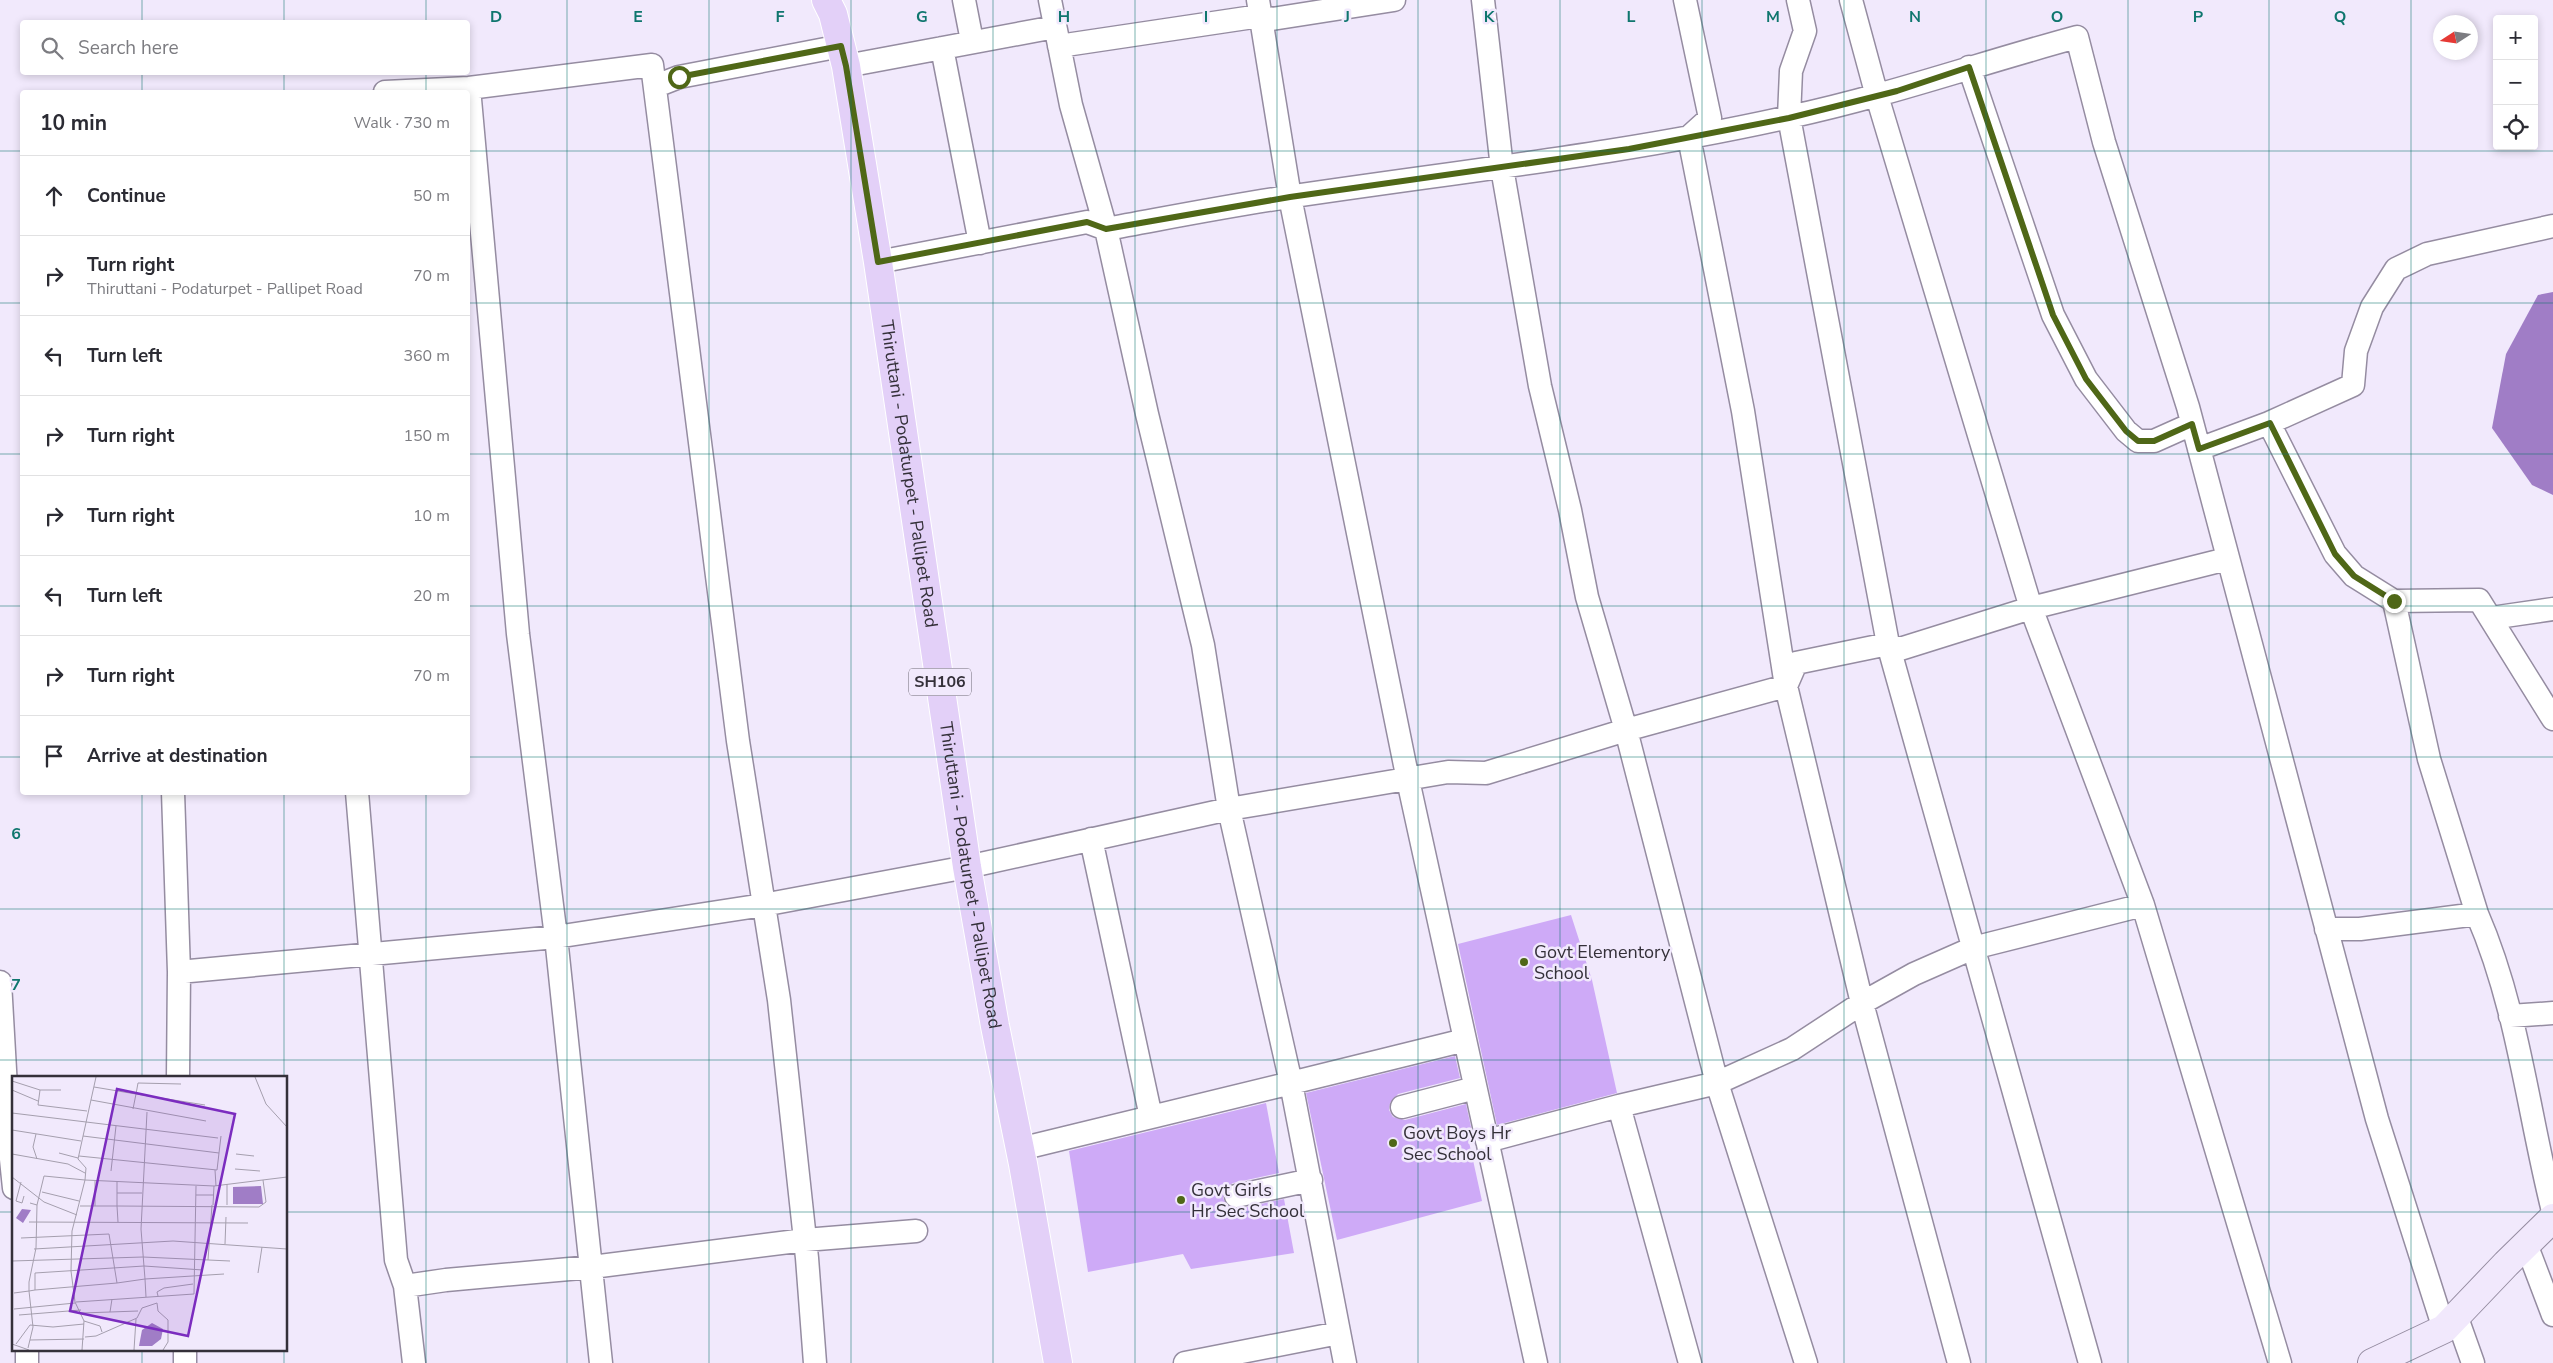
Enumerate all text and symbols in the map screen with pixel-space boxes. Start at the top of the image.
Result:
text: D [490,6,502,28]
text: E [633,6,643,28]
text: F [776,6,785,28]
text: G [916,6,928,28]
text: H [1058,6,1070,28]
text: I [1204,6,1208,28]
text: J [1343,6,1350,28]
text: K [1484,6,1496,28]
text: L [1627,6,1636,28]
text: M [1766,6,1780,28]
text: N [1909,6,1921,28]
text: O [2051,6,2063,28]
text: P [2193,6,2203,28]
text: Q [2334,6,2346,28]
north arrow [2433,15,2478,60]
map controls [2493,15,2538,150]
button: + [2493,15,2538,60]
search box [20,20,470,75]
icon: search [38,34,66,62]
text: Search here [78,35,179,61]
button: − [2493,60,2538,105]
route start [668,66,691,89]
button: locate [2493,105,2538,150]
text: 10 min [40,109,107,137]
text: Walk · 730 m [354,112,450,134]
icon: ahead [40,182,68,210]
text: Continue [87,183,166,209]
text: 50 m [413,185,450,207]
text: Turn right [87,252,174,278]
icon: right [40,262,68,290]
text: 70 m [413,265,450,287]
text: Thiruttani - Podaturpet - Pallipet Road [87,278,363,300]
street label: Thiruttani - Podaturpet - Pallipet Road [875,318,944,629]
icon: left [40,342,68,370]
text: Turn left [87,343,162,369]
text: 360 m [403,345,450,367]
icon: right [40,422,68,450]
text: Turn right [87,423,174,449]
text: 150 m [403,425,450,447]
icon: right [40,502,68,530]
text: Turn right [87,503,174,529]
text: 10 m [413,505,450,527]
icon: left [40,582,68,610]
text: Turn left [87,583,162,609]
text: 20 m [413,585,450,607]
route end [2383,590,2406,613]
icon: right [40,662,68,690]
text: Turn right [87,663,174,689]
text: 70 m [413,665,450,687]
road number: SH106 [909,669,971,696]
street label: Thiruttani - Podaturpet - Pallipet Road [934,720,1007,1031]
icon: arrive [40,742,68,770]
text: Arrive at destination [87,743,268,769]
text: 6 [11,823,21,845]
place label: Govt Elementory School [1534,940,1671,985]
marker: Govt Elementory School [1518,956,1530,968]
text: 7 [11,974,21,996]
inset map [12,1076,288,1350]
place label: Govt Boys Hr Sec School [1403,1121,1511,1166]
marker: Govt Boys Hr Sec School [1387,1137,1399,1149]
place label: Govt Girls Hr Sec School [1191,1178,1305,1223]
marker: Govt Girls Hr Sec School [1175,1194,1187,1206]

